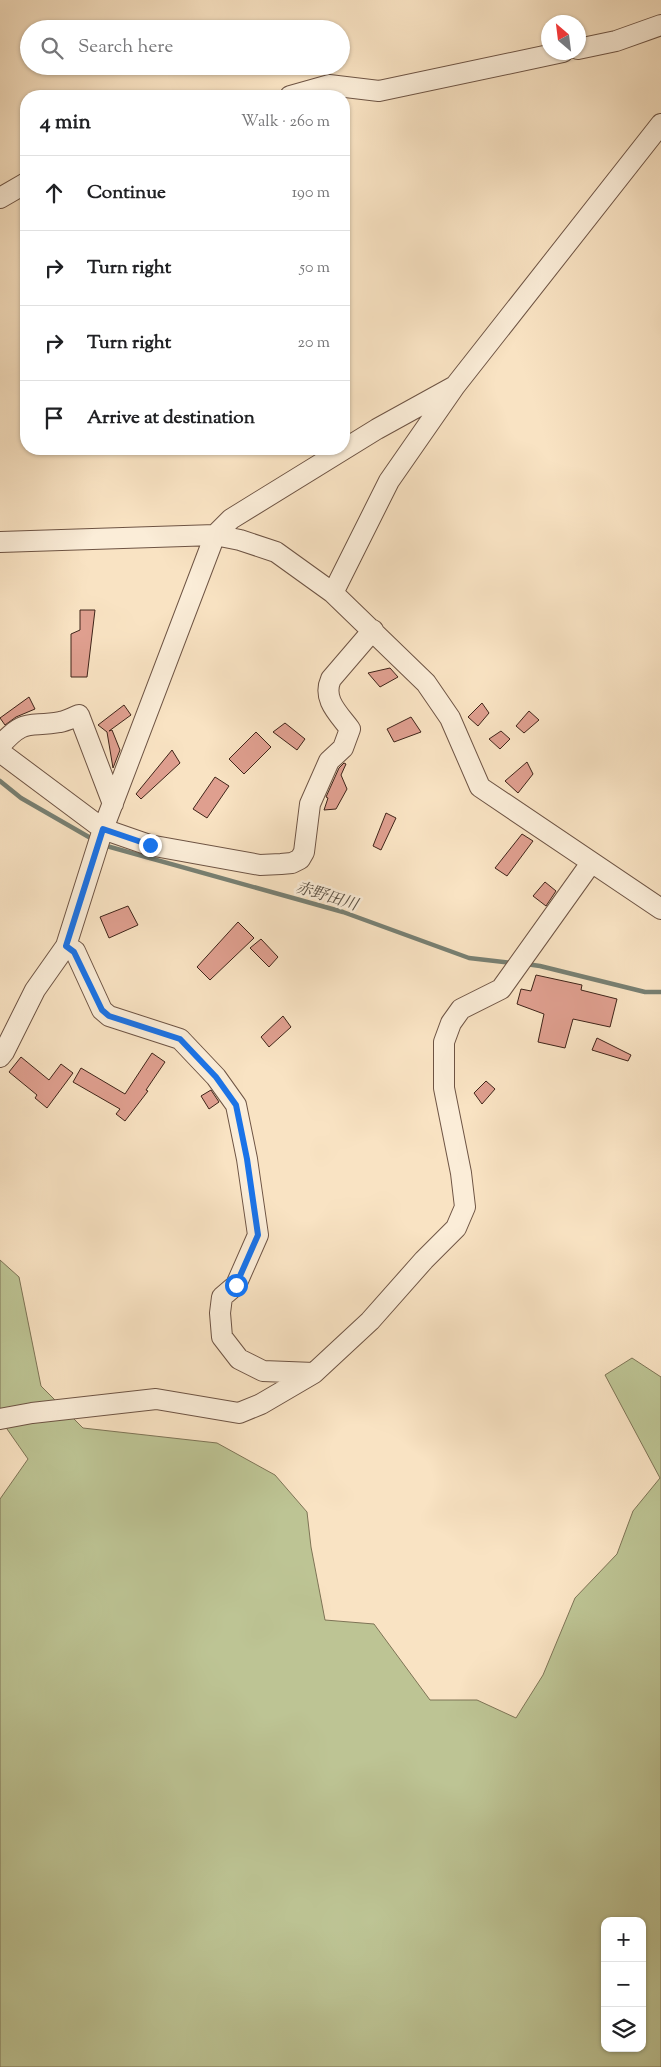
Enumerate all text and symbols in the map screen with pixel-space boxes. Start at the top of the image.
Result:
north arrow [541,15,586,60]
search box [20,20,350,75]
icon: search [38,34,66,62]
text: Search here [78,34,173,61]
text: 4 min [40,108,91,138]
text: Walk · 260 m [241,111,330,134]
icon: ahead [40,179,68,207]
text: Continue [87,180,166,207]
text: 190 m [292,182,330,205]
icon: right [40,254,68,282]
text: Turn right [87,255,171,282]
text: 50 m [299,257,330,280]
icon: right [40,329,68,357]
text: Turn right [87,330,171,357]
text: 20 m [297,332,330,355]
icon: arrive [40,404,68,432]
text: Arrive at destination [87,405,255,432]
route end [139,834,162,857]
water label: 赤野田川 [292,877,362,918]
route start [225,1274,248,1297]
map controls [601,1917,646,2052]
button: + [601,1917,646,1962]
button: − [601,1962,646,2007]
button: layers [601,2007,646,2052]

